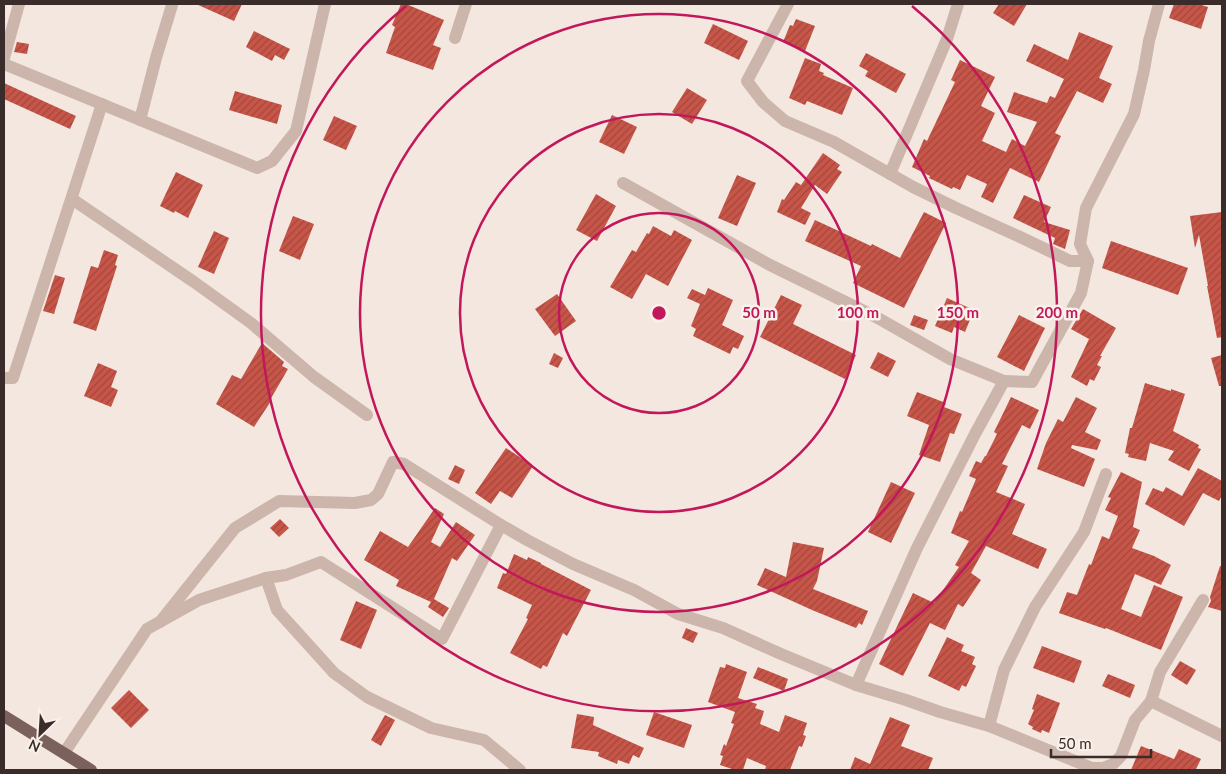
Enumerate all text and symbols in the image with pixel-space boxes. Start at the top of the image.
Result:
text: 50 m [742,303,776,321]
text: 100 m [837,303,879,321]
text: 150 m [937,303,979,321]
text: 200 m [1036,303,1078,321]
centre of rings [650,304,668,322]
north arrow [15,709,65,759]
scale bar [1051,726,1151,758]
text: 50 m [1058,734,1092,752]
text: N [26,736,43,756]

